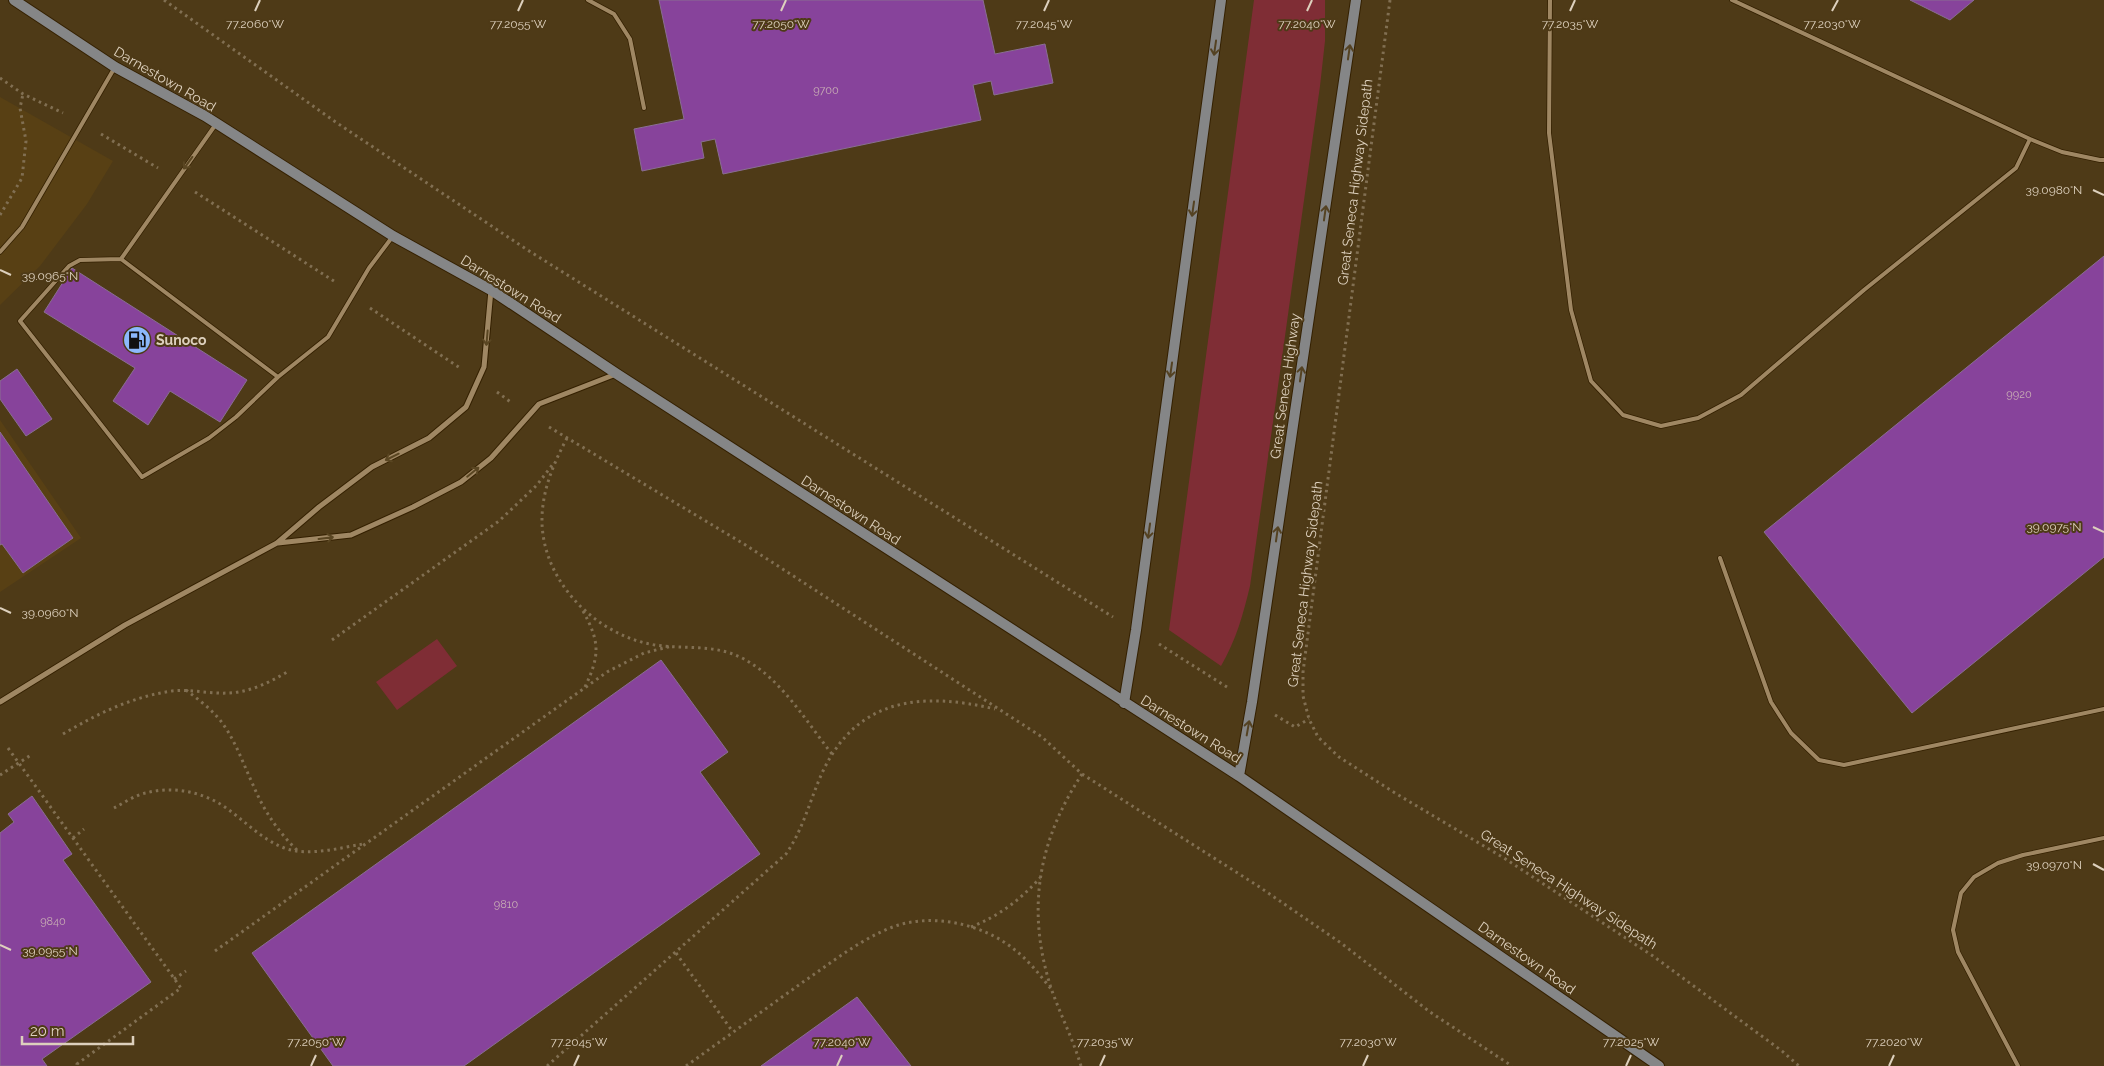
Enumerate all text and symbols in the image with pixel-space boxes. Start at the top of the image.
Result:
text: 77.2060°W [226,17,284,31]
text: 77.2055°W [490,17,547,31]
text: 77.2050°W [752,17,810,31]
text: 77.2045°W [1016,17,1073,31]
text: 77.2040°W [1278,17,1336,31]
text: 77.2035°W [1542,17,1599,31]
text: 77.2030°W [1803,17,1861,31]
one-way arrow [1210,40,1220,56]
street label: Darnestown Road [111,43,219,115]
one-way arrow [1344,45,1354,61]
street label: Great Seneca Highway Sidepath [1334,78,1376,286]
house number: 9700 [813,84,839,97]
one-way arrow [183,156,193,170]
text: 39.0980°N [2026,183,2082,197]
one-way arrow [1188,201,1198,217]
one-way arrow [1320,205,1330,221]
street label: Darnestown Road [458,252,564,326]
text: 39.0965°N [22,269,78,283]
street label: Great Seneca Highway [1267,312,1303,460]
fuel station icon: Sunoco [122,325,152,355]
one-way arrow [482,330,491,346]
place label: Sunoco [156,332,207,348]
one-way arrow [1166,362,1176,378]
one-way arrow [1296,366,1306,382]
house number: 9920 [2006,388,2032,401]
one-way arrow [385,453,400,462]
one-way arrow [466,467,479,478]
street label: Darnestown Road [798,472,904,548]
street label: Great Seneca Highway Sidepath [1284,480,1326,688]
text: 39.0975°N [2026,520,2082,534]
one-way arrow [1144,523,1154,539]
one-way arrow [1272,527,1282,543]
one-way arrow [317,533,333,543]
text: 39.0960°N [22,606,78,620]
street label: Darnestown Road [1138,692,1244,766]
one-way arrow [1243,720,1253,736]
street label: Great Seneca Highway Sidepath [1478,826,1660,952]
text: 39.0970°N [2026,858,2082,872]
house number: 9810 [494,898,518,911]
house number: 9840 [40,915,66,928]
street label: Darnestown Road [1475,918,1579,998]
text: 39.0955°N [22,944,78,958]
scale bar [22,1014,134,1046]
text: 20 m [30,1022,65,1040]
text: 77.2050°W [287,1035,345,1049]
text: 77.2045°W [551,1035,608,1049]
text: 77.2040°W [813,1035,871,1049]
text: 77.2035°W [1077,1035,1134,1049]
text: 77.2030°W [1339,1035,1397,1049]
text: 77.2025°W [1603,1035,1660,1049]
text: 77.2020°W [1865,1035,1923,1049]

